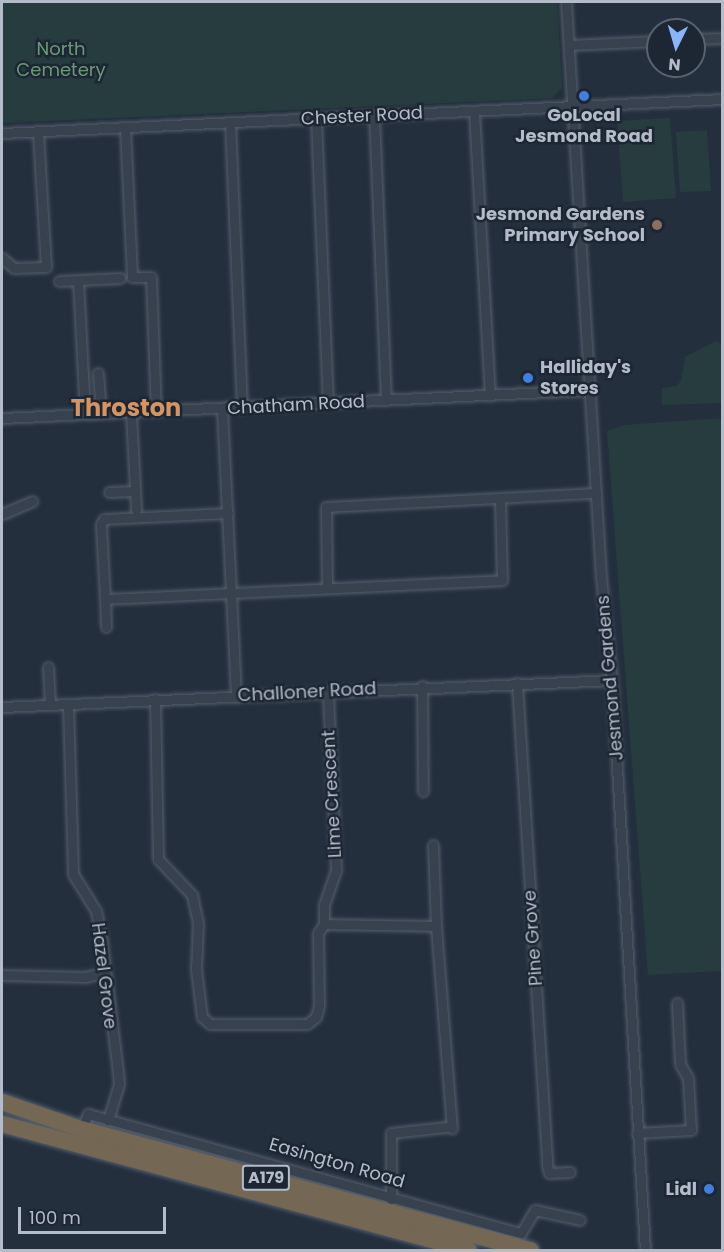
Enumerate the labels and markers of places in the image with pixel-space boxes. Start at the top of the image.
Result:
marker: GoLocal Jesmond Road [577,89,591,103]
place label: GoLocal Jesmond Road [515,105,653,148]
place label: Jesmond Gardens Primary School [476,204,645,246]
marker: Jesmond Gardens Primary School [650,218,664,232]
place label: Halliday's Stores [540,357,631,400]
marker: Halliday's Stores [521,371,535,385]
place label: Lidl [666,1178,697,1200]
marker: Lidl [702,1182,716,1196]

